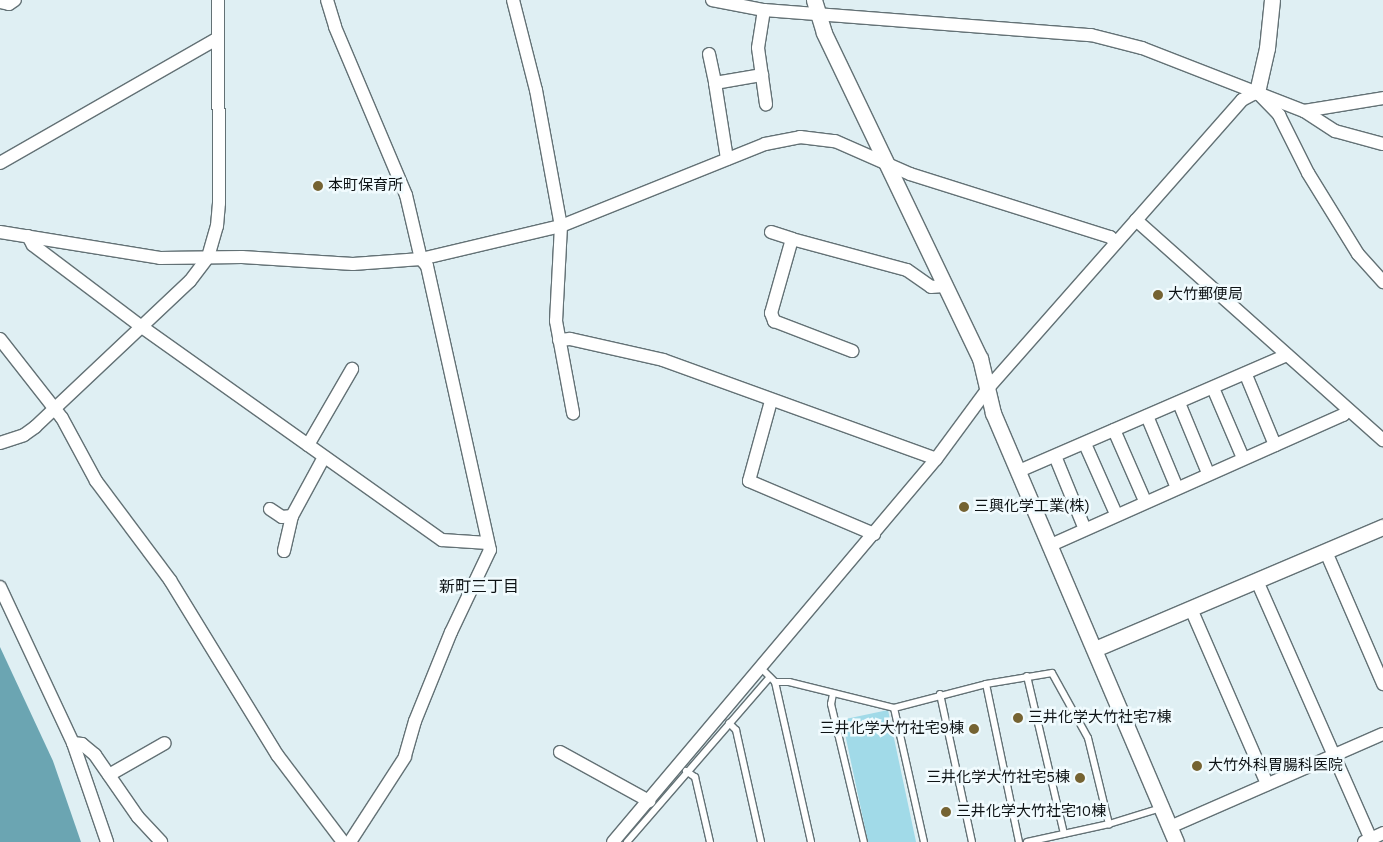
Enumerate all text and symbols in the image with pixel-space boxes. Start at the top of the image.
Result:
place label: 本町保育所 [328,177,403,195]
marker: 本町保育所 [312,180,324,192]
place label: 大竹郵便局 [1168,286,1243,304]
marker: 大竹郵便局 [1152,289,1164,301]
place label: 三興化学工業(株) [974,498,1089,516]
marker: 三興化学工業(株) [958,501,970,513]
district label: 新町三丁目 [439,577,519,597]
place label: 三井化学大竹社宅7棟 [1028,709,1171,727]
marker: 三井化学大竹社宅7棟 [1012,712,1024,724]
place label: 三井化学大竹社宅9棟 [820,720,964,738]
marker: 三井化学大竹社宅9棟 [968,723,980,735]
place label: 大竹外科胃腸科医院 [1208,757,1343,775]
marker: 大竹外科胃腸科医院 [1190,759,1204,773]
place label: 三井化学大竹社宅5棟 [926,769,1070,787]
marker: 三井化学大竹社宅5棟 [1074,772,1086,784]
place label: 三井化学大竹社宅10棟 [956,803,1106,821]
marker: 三井化学大竹社宅10棟 [940,806,952,818]

